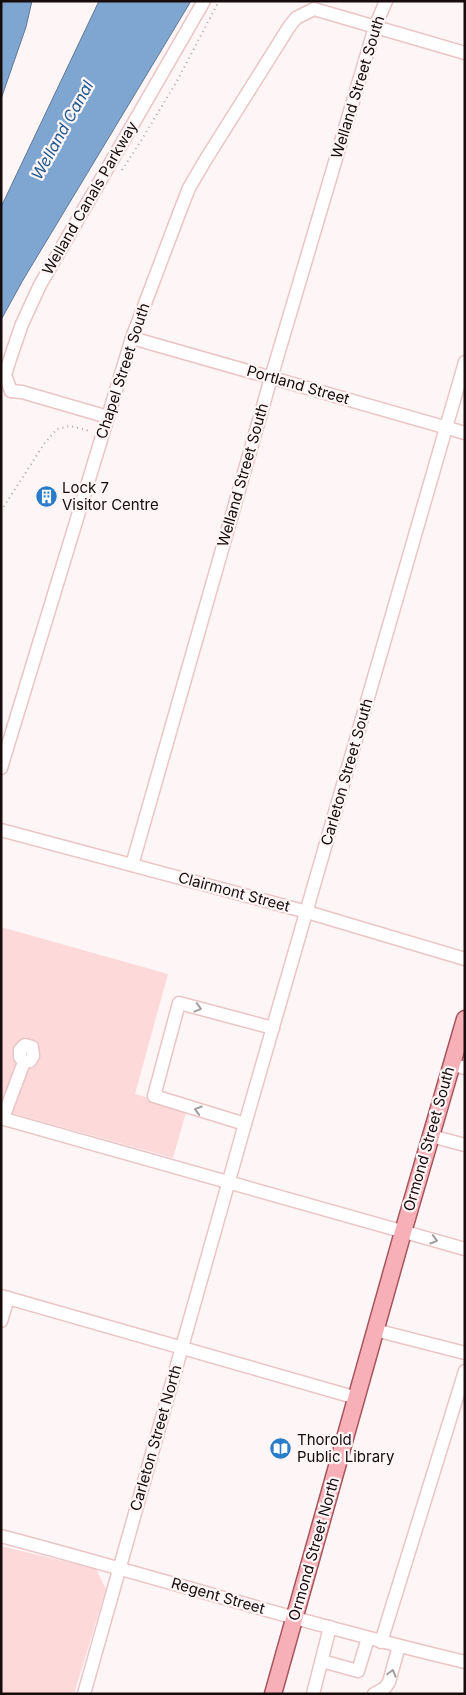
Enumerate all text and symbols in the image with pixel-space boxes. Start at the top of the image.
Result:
street label: Welland Street South [327,13,388,161]
water label: Welland Canal [27,77,98,183]
street label: Welland Canals Parkway [38,117,142,278]
street label: Chapel Street South [92,300,153,441]
street label: Portland Street [245,361,352,408]
street label: Welland Street South [213,401,272,549]
place label: Lock 7 Visitor Centre [62,478,159,514]
building icon: Lock 7 Visitor Centre [34,485,58,509]
street label: Carleton Street South [316,696,377,848]
street label: Clairmont Street [176,867,292,916]
one-way arrow [194,1003,202,1013]
street label: Ormond Street South [399,1064,458,1213]
one-way arrow [195,1105,203,1115]
one-way arrow [429,1235,437,1245]
street label: Carleton Street North [126,1363,185,1513]
place label: Thorold Public Library [297,1430,395,1466]
library icon: Thorold Public Library [269,1437,293,1461]
street label: Ormond Street North [284,1475,343,1623]
street label: Regent Street [169,1573,267,1618]
one-way arrow [386,1670,396,1678]

